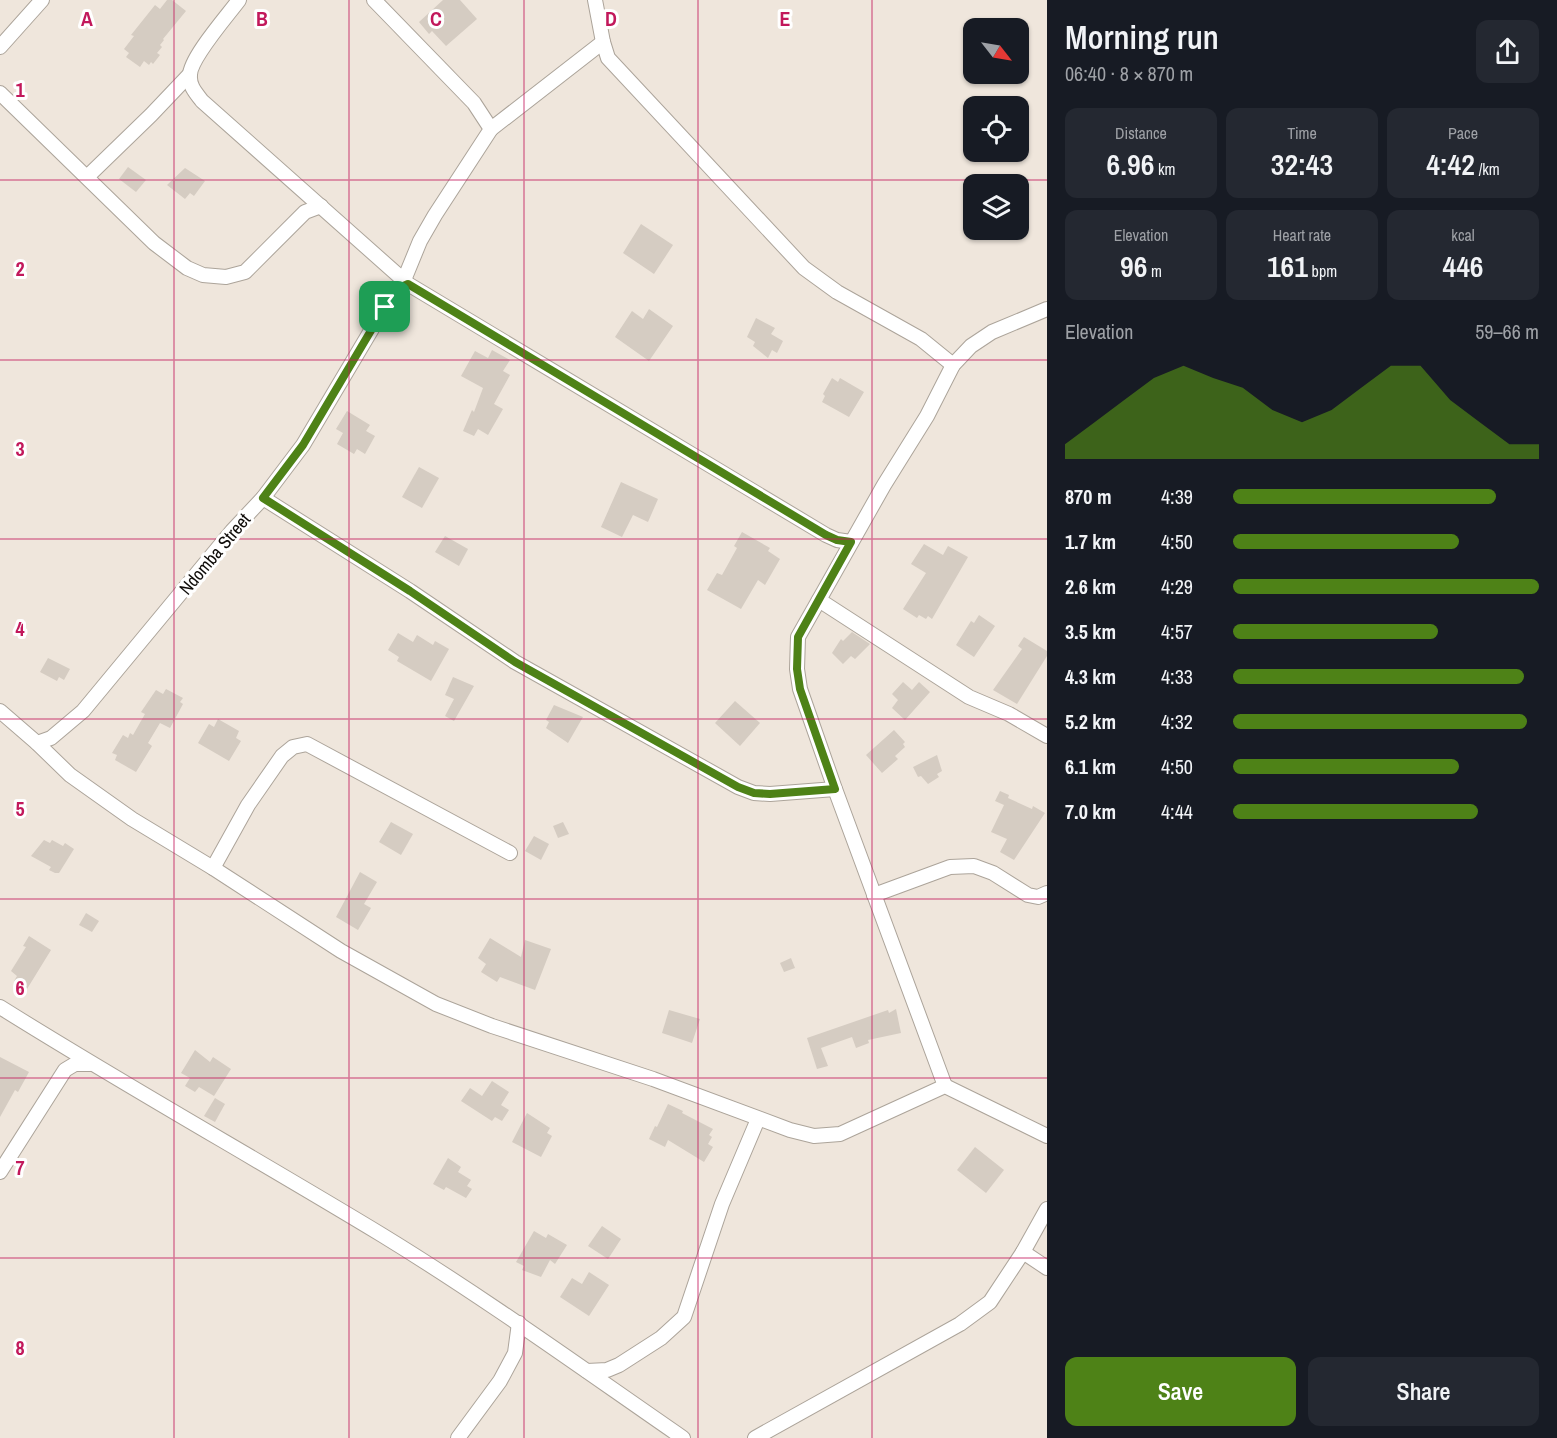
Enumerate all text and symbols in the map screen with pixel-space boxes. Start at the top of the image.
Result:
text: A [81,5,93,32]
text: B [256,5,268,32]
text: C [430,5,442,32]
text: D [605,5,617,32]
text: E [780,5,791,32]
text: Morning run [1065,15,1219,59]
north arrow [963,18,1029,84]
map controls [963,18,1029,240]
button: share [1476,20,1539,83]
text: 06:40 · 8 × 870 m [1065,60,1193,87]
text: 1 [15,76,25,103]
button: locate [963,96,1029,162]
text: Distance [1115,122,1167,144]
text: Time [1287,122,1317,144]
text: Pace [1448,122,1478,144]
text: 6.96 [1106,144,1154,184]
text: 32:43 [1271,144,1333,184]
text: 4:42 [1426,144,1475,184]
text: km [1154,158,1176,180]
text: /km [1475,158,1500,180]
button: layers [963,174,1029,240]
text: Elevation [1114,224,1168,246]
text: Heart rate [1273,224,1331,246]
text: kcal [1451,224,1475,246]
text: 96 [1120,246,1147,286]
text: 161 [1267,246,1308,286]
text: 446 [1442,246,1484,286]
text: 2 [15,255,25,282]
text: m [1147,260,1162,282]
text: bpm [1308,260,1337,282]
pin [359,281,410,332]
icon: arrive [368,290,401,323]
text: Elevation [1065,318,1133,345]
text: 59–66 m [1475,318,1539,345]
text: 3 [15,435,25,462]
text: 870 m [1065,483,1112,510]
text: 4:39 [1161,483,1193,510]
street label: Ndomba Street [173,508,256,600]
text: 1.7 km [1065,528,1116,555]
text: 4:50 [1161,528,1193,555]
text: 2.6 km [1065,573,1116,600]
text: 4:29 [1161,573,1193,600]
text: 4 [15,615,25,642]
text: 3.5 km [1065,618,1116,645]
text: 4:57 [1161,618,1193,645]
text: 4.3 km [1065,663,1116,690]
text: 4:33 [1161,663,1193,690]
text: 5.2 km [1065,708,1116,735]
text: 4:32 [1161,708,1193,735]
text: 6.1 km [1065,753,1116,780]
text: 4:50 [1161,753,1193,780]
text: 5 [15,795,25,822]
text: 7.0 km [1065,798,1116,825]
text: 4:44 [1161,798,1193,825]
text: 6 [15,974,25,1001]
text: 7 [15,1154,25,1181]
text: 8 [15,1334,25,1361]
button: Save [1065,1357,1296,1426]
button: Share [1308,1357,1539,1426]

